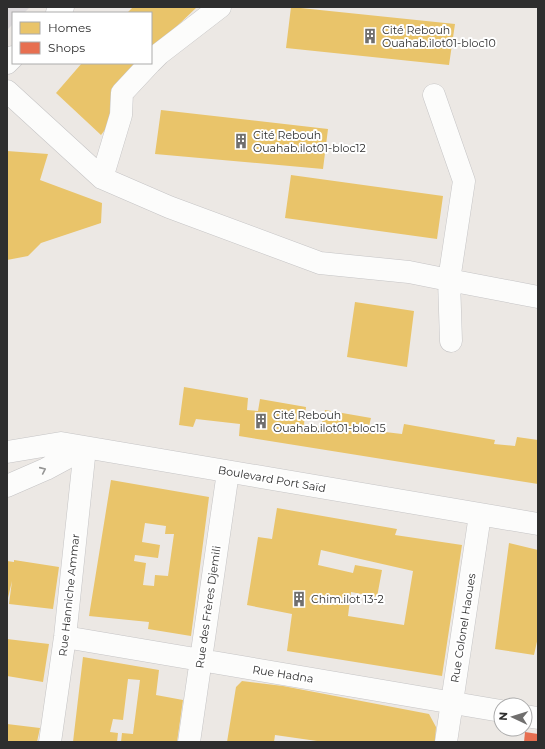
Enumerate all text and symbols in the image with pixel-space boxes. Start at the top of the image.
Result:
legend [12,12,152,64]
text: Homes [48,20,91,35]
place label: Cité Rebouh Ouahab.ilot01-bloc10 [382,23,496,50]
building icon: Cité Rebouh Ouahab.ilot01-bloc10 [361,27,379,45]
text: Shops [48,40,85,55]
place label: Cité Rebouh Ouahab.ilot01-bloc12 [253,128,366,155]
building icon: Cité Rebouh Ouahab.ilot01-bloc12 [232,132,250,150]
place label: Cité Rebouh Ouahab.ilot01-bloc15 [273,408,386,435]
building icon: Cité Rebouh Ouahab.ilot01-bloc15 [252,412,270,430]
street label: Boulevard Port Saïd [217,463,327,495]
one-way arrow [38,467,46,475]
street label: Rue Hanniche Ammar [56,533,82,657]
street label: Rue des Frères Djemili [192,545,224,669]
street label: Rue Colonel Haoues [447,572,479,684]
building icon: Chim.ilot 13-2 [290,590,308,608]
place label: Chim.ilot 13-2 [311,592,384,606]
street label: Rue Hadna [251,662,315,686]
north arrow [493,697,533,737]
text: N [496,711,510,721]

